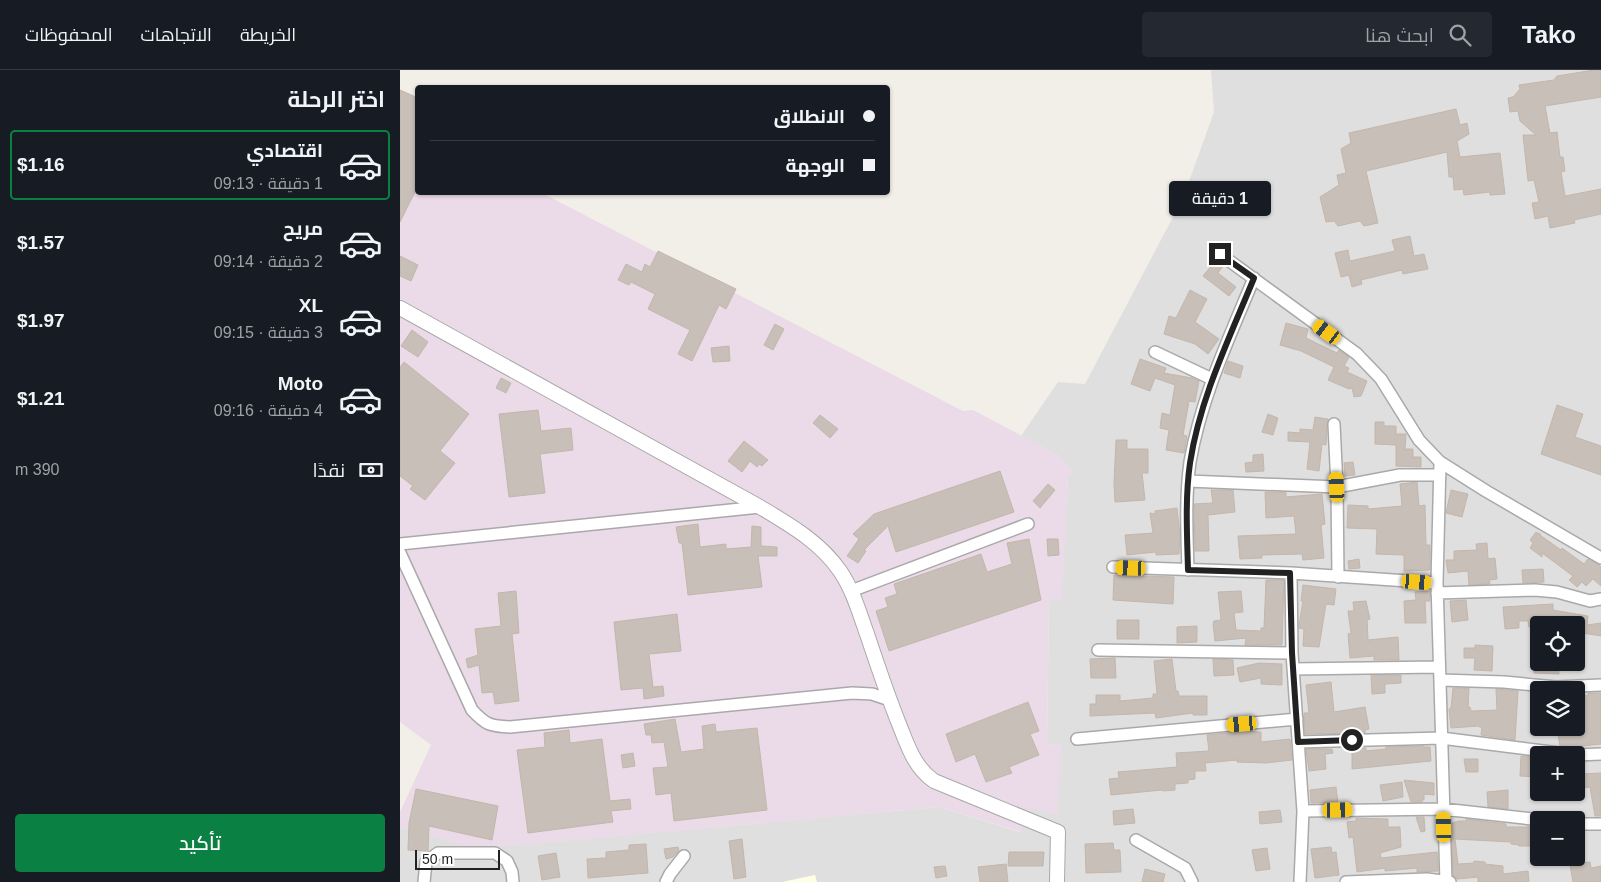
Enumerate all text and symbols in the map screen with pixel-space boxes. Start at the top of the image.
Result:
search box [1142,12,1492,57]
icon: search [1446,21,1474,49]
text: Tako [1522,21,1576,48]
text: المحفوظات [25,25,113,45]
text: الاتجاهات [141,25,212,45]
text: الخريطة [240,25,296,45]
text: ابحث هنا [1365,25,1434,46]
text: اختر الرحلة [287,87,385,112]
text: الانطلاق [774,106,845,127]
text: اقتصادي [247,140,323,161]
icon: car [338,143,383,188]
text: $1.16 [17,154,65,175]
text: الوجهة [785,155,845,176]
text: 1 دقيقة · 09:13 [214,175,323,192]
callout: 1 دقيقة [1169,181,1271,216]
text: 1 دقيقة [1192,190,1248,207]
text: مريح [283,218,323,239]
icon: car [338,221,383,266]
text: $1.57 [17,232,65,253]
route end [1209,243,1231,265]
text: 2 دقيقة · 09:14 [214,253,323,270]
text: XL [299,295,323,316]
icon: car [338,299,383,344]
text: $1.97 [17,310,65,331]
car [1310,317,1343,347]
text: 3 دقيقة · 09:15 [214,324,323,341]
text: Moto [278,373,323,394]
icon: car [338,377,383,422]
text: $1.21 [17,388,65,409]
text: 4 دقيقة · 09:16 [214,402,323,419]
icon: cash [357,456,385,484]
text: نقدًا [313,460,345,481]
text: 390 m [15,461,59,478]
car [1328,472,1345,502]
car [1115,560,1146,576]
car [1401,573,1432,591]
map controls [1530,616,1585,866]
button: locate [1530,616,1585,671]
button: layers [1530,681,1585,736]
car [1226,715,1257,733]
route start [1341,729,1363,751]
button: + [1530,746,1585,801]
car [1322,802,1353,818]
button: − [1530,811,1585,866]
car [1435,812,1452,842]
button: تأكيد [15,814,385,872]
scale bar [415,847,500,870]
text: 50 m [422,851,453,867]

